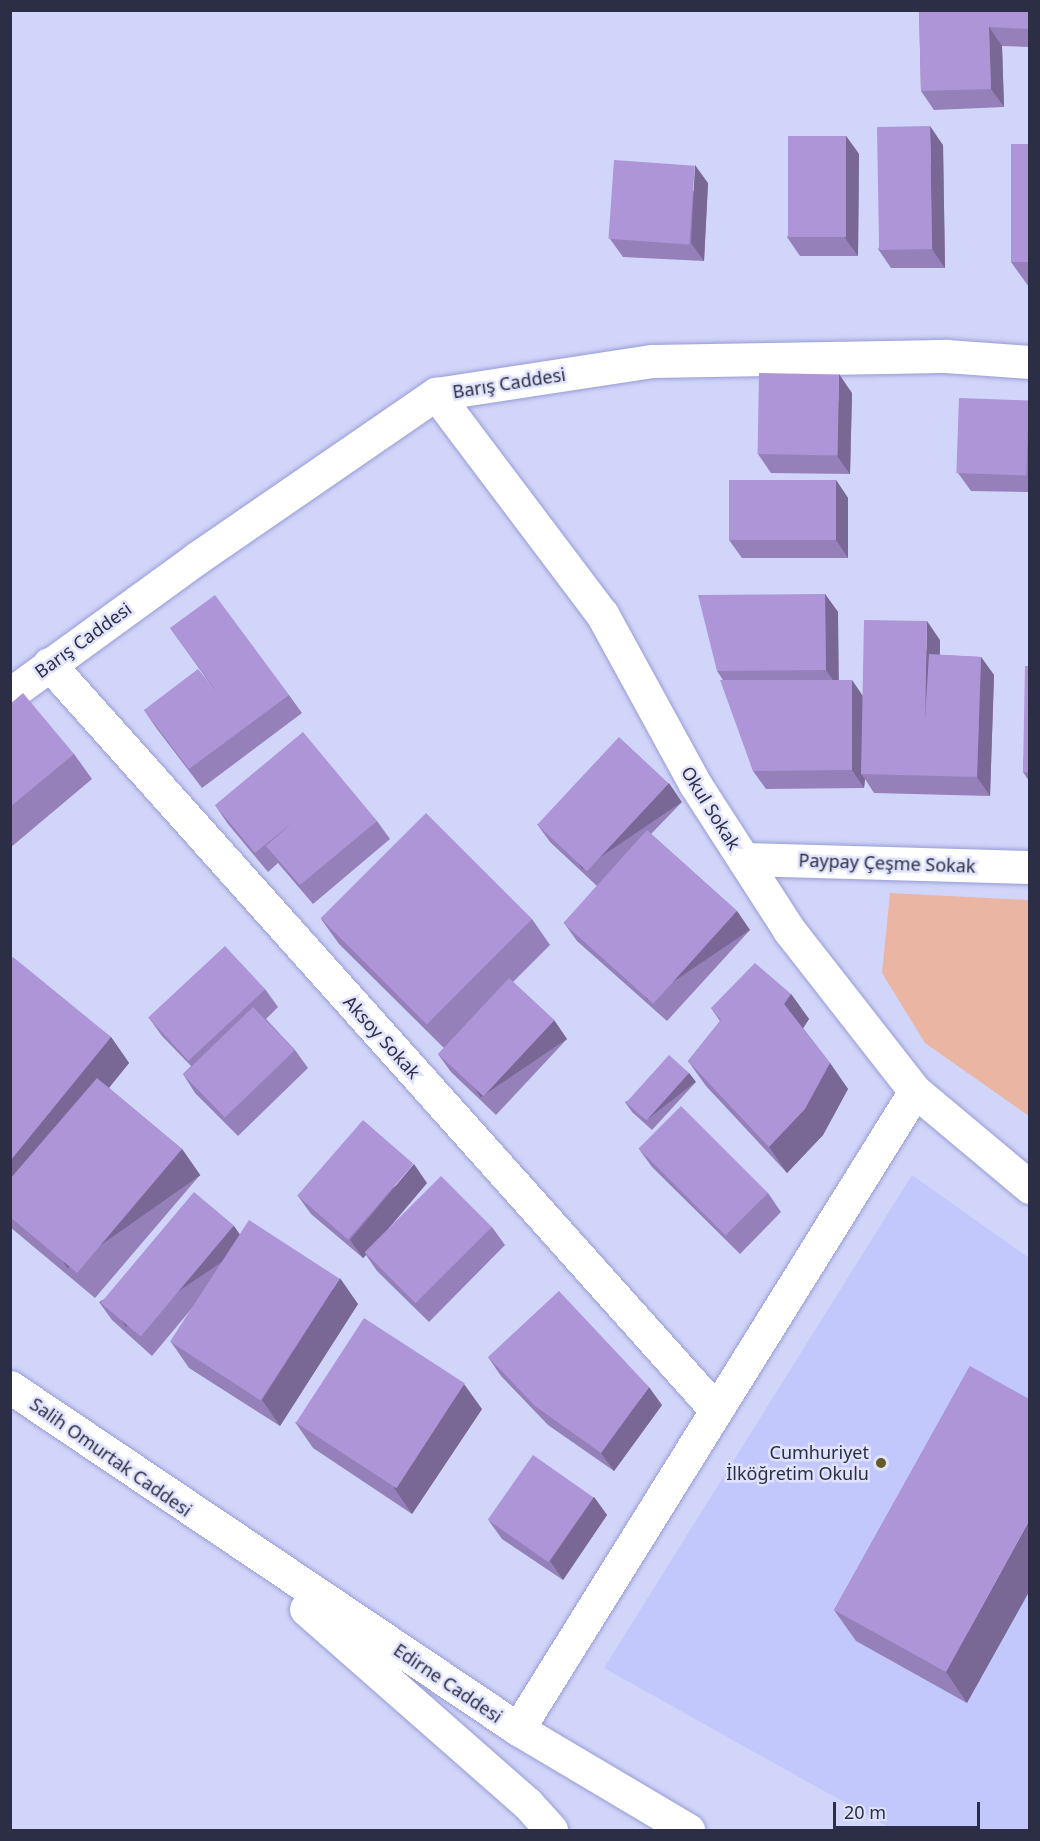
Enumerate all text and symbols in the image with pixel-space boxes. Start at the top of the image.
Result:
street label: Barış Caddesi [451,363,567,403]
street label: Barış Caddesi [30,598,136,682]
street label: Okul Sokak [677,762,745,854]
street label: Paypay Çeşme Sokak [798,849,976,877]
street label: Aksoy Sokak [339,991,425,1083]
street label: Salih Omurtak Caddesi [26,1393,196,1521]
place label: Cumhuriyet İlköğretim Okulu [726,1442,869,1484]
marker: Cumhuriyet İlköğretim Okulu [874,1456,888,1470]
street label: Edirne Caddesi [390,1639,506,1727]
scale bar [836,1790,983,1828]
text: 20 m [844,1800,886,1824]

